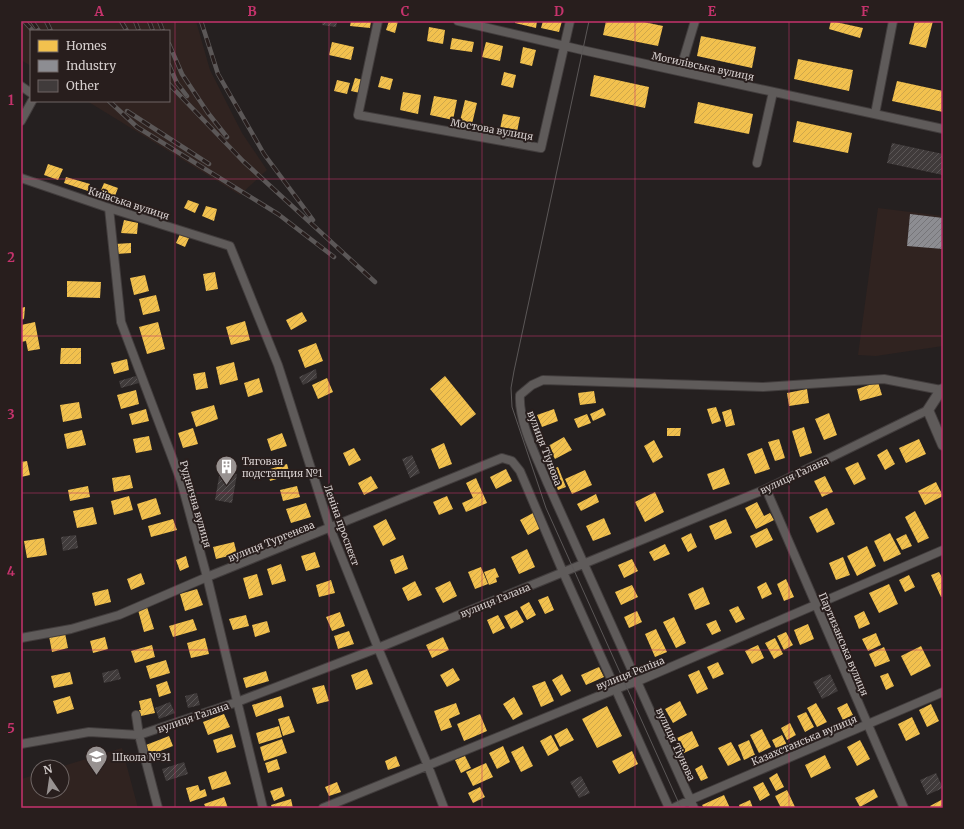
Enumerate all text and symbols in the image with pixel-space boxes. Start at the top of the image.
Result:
text: A [93,3,104,20]
text: B [247,3,257,20]
text: C [401,3,410,20]
text: D [554,3,564,20]
text: E [708,3,717,20]
text: F [861,3,869,20]
legend [30,30,170,102]
text: Homes [66,38,107,53]
street label: Могилівська вулиця [651,49,755,84]
text: Industry [66,58,116,73]
text: Other [66,78,100,93]
text: 1 [8,92,14,109]
street label: Мостова вулиця [450,116,534,143]
street label: Київська вулиця [87,184,171,223]
text: 2 [7,249,15,266]
text: 3 [7,406,15,423]
street label: вулиця Тіунова [524,409,565,488]
building icon: Тяговая подстанция №1 [213,454,239,487]
street label: вулиця Галана [758,454,831,497]
place label: Тяговая подстанция №1 [242,455,323,480]
street label: Руднична вулиця [177,459,214,549]
street label: Леніна проспект [321,483,362,567]
street label: вулиця Тургенєва [226,518,317,565]
text: 4 [7,563,16,580]
street label: вулиця Галана [458,580,533,620]
street label: Партизанська вулиця [816,591,871,698]
street label: вулиця Рєпіна [594,654,667,693]
street label: вулиця Галана [156,699,231,736]
street label: вулиця Тіунова [653,706,698,783]
street label: Казахстанська вулиця [749,712,859,769]
text: 5 [7,720,15,737]
school or university icon: Школа №31 [83,744,109,777]
place label: Школа №31 [112,751,171,764]
north arrow [30,759,70,799]
text: N [42,761,54,777]

